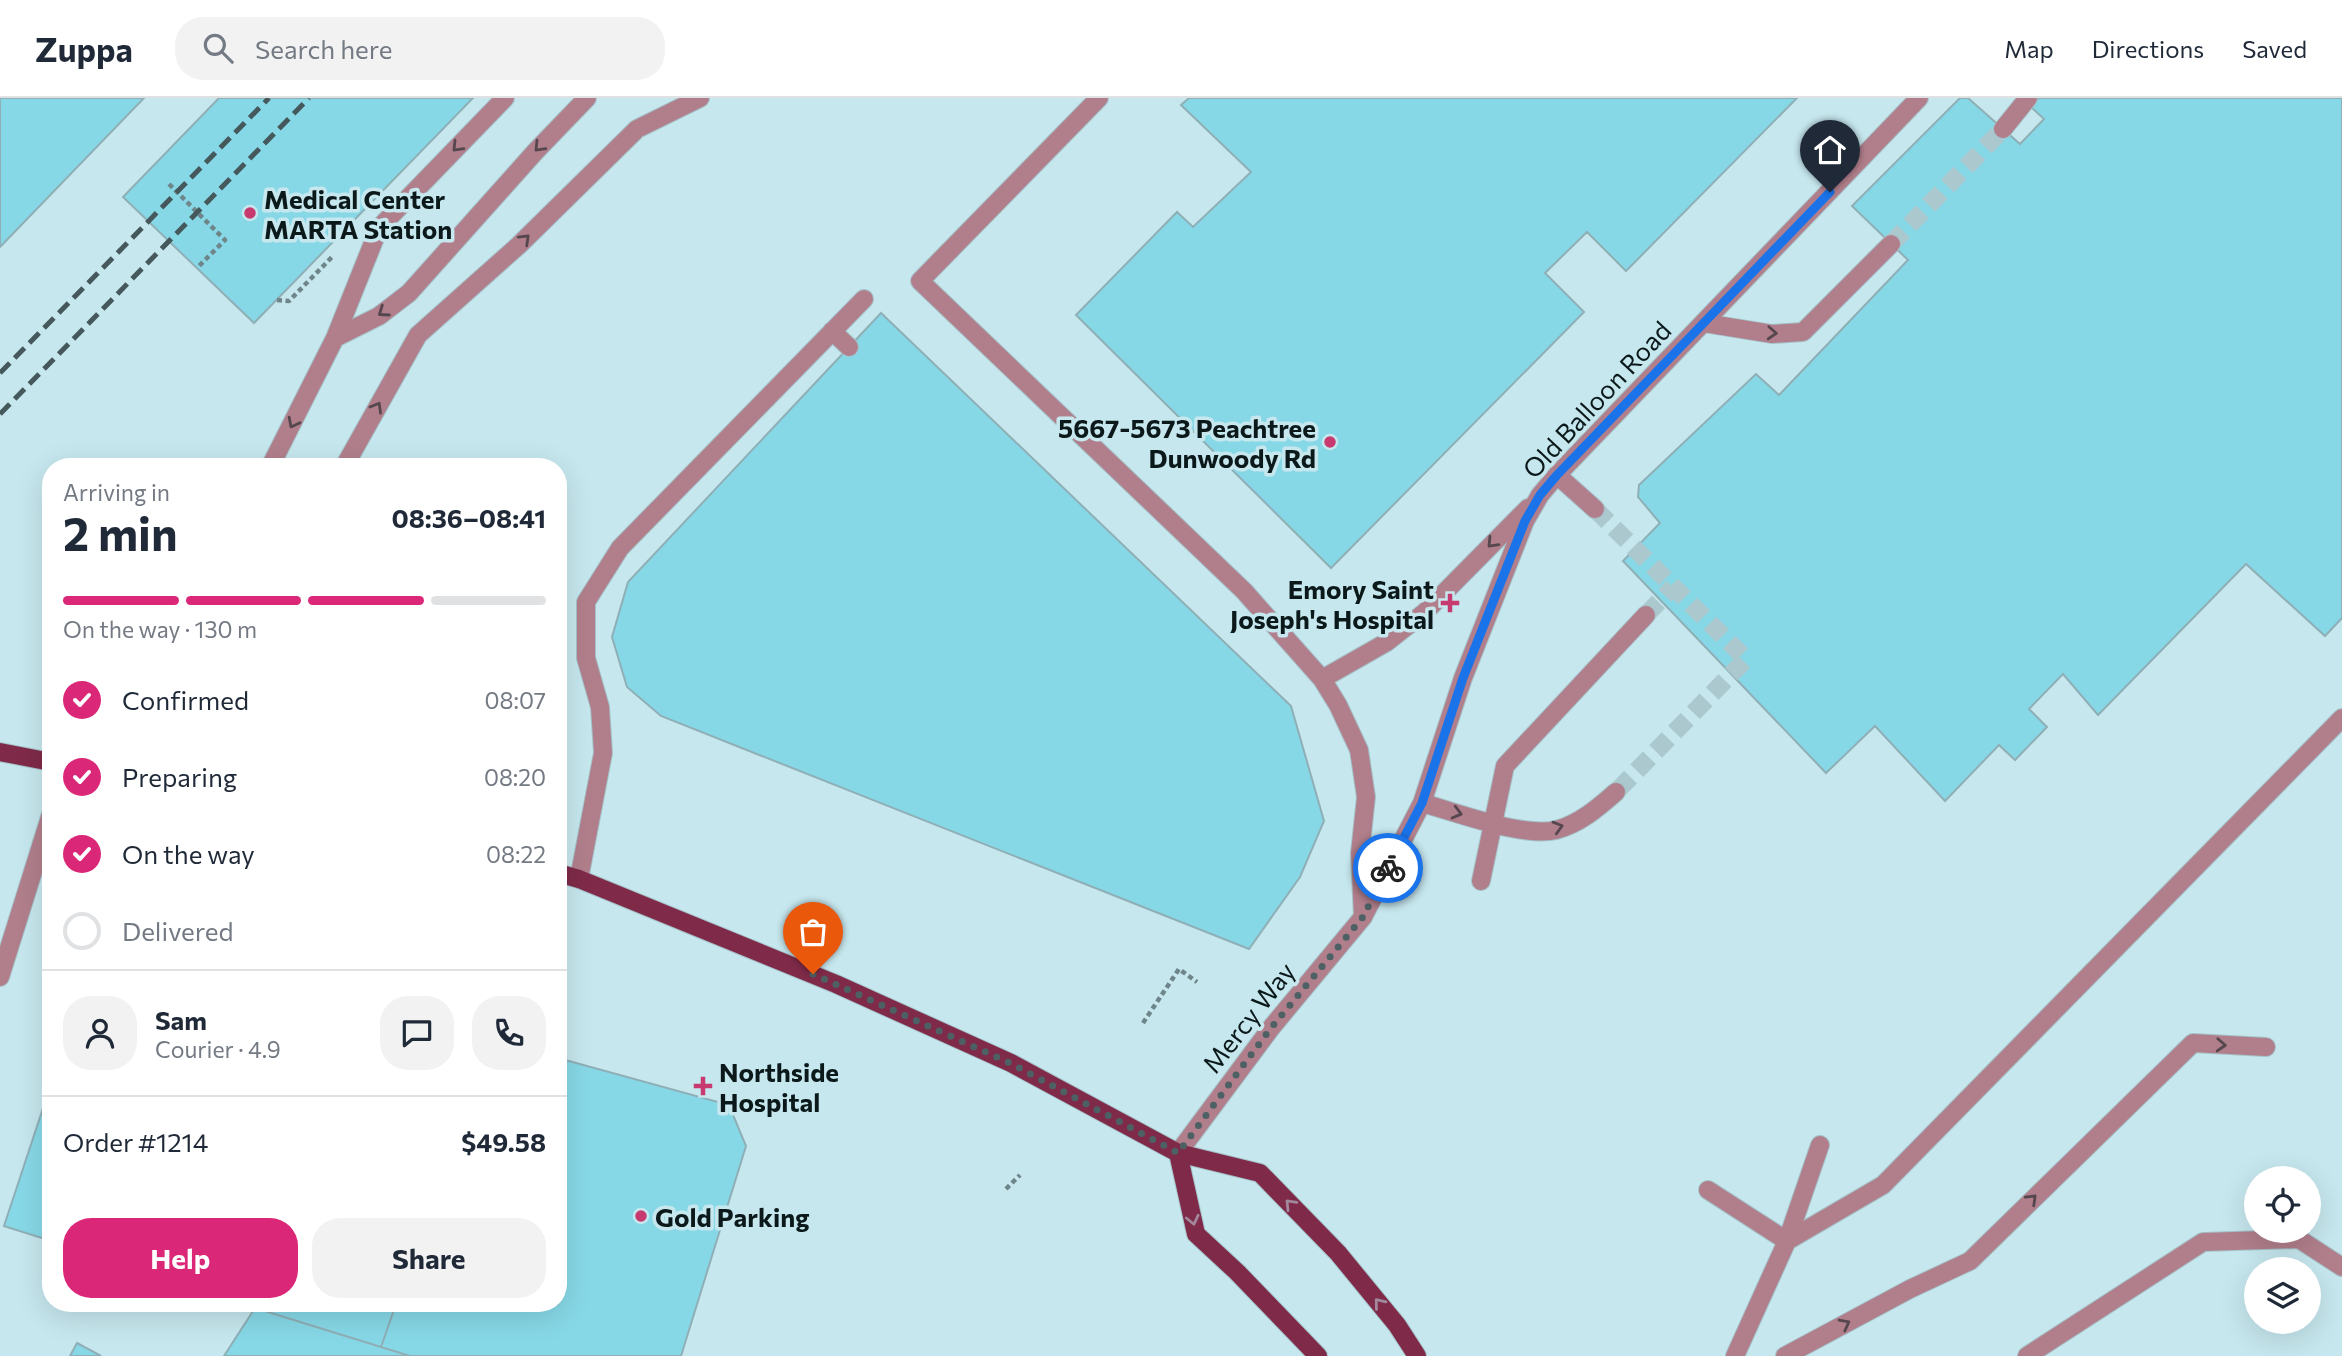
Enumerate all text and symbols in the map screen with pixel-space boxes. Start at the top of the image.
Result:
search box [175,17,665,80]
text: Zuppa [35,28,133,69]
icon: search [199,29,237,67]
text: Search here [255,33,392,64]
text: Map [2004,34,2054,63]
text: Directions [2092,34,2204,63]
text: Saved [2242,34,2307,63]
pin [1800,120,1860,192]
icon: home [1811,131,1849,169]
one-way arrow [453,139,466,152]
one-way arrow [535,139,548,152]
place label: Medical Center MARTA Station [264,183,452,244]
marker: Medical Center MARTA Station [242,205,258,221]
one-way arrow [517,234,530,247]
one-way arrow [378,304,391,316]
street label: Old Balloon Road [1515,314,1677,484]
one-way arrow [1766,325,1777,340]
one-way arrow [369,402,382,415]
place label: 5667-5673 Peachtree Dunwoody Rd [1058,412,1316,473]
one-way arrow [288,415,301,428]
marker: 5667-5673 Peachtree Dunwoody Rd [1322,434,1338,450]
text: Arriving in [63,478,170,506]
text: 08:36–08:41 [391,502,546,533]
text: 2 min [63,504,178,560]
one-way arrow [1487,535,1500,548]
place label: Emory Saint Joseph's Hospital [1230,573,1434,634]
marker: Emory Saint Joseph's Hospital [1440,593,1460,613]
text: On the way · 130 m [63,615,257,643]
icon: check [63,681,101,719]
text: Confirmed [122,684,249,715]
text: 08:07 [485,686,546,714]
icon: check [63,758,101,796]
text: Preparing [122,761,237,792]
text: 08:20 [484,763,546,791]
one-way arrow [1450,805,1462,819]
one-way arrow [1552,820,1564,835]
courier [1353,833,1423,903]
icon: check [63,835,101,873]
text: On the way [122,838,255,869]
text: 08:22 [486,840,546,868]
icon: bike [1369,849,1407,887]
pin [783,902,843,974]
icon: bag [794,913,832,951]
text: Delivered [122,915,233,946]
street label: Mercy Way [1195,956,1301,1078]
button: person [63,996,137,1070]
button: chat [380,996,454,1070]
button: phone [472,996,546,1070]
text: Sam [155,1004,207,1035]
text: Courier · 4.9 [155,1035,281,1063]
one-way arrow [2216,1037,2227,1052]
place label: Northside Hospital [719,1056,839,1117]
marker: Northside Hospital [693,1076,713,1096]
text: Order #1214 [63,1126,208,1157]
text: $49.58 [461,1126,546,1157]
map controls [2244,1166,2321,1334]
button: locate [2244,1166,2321,1243]
one-way arrow [2024,1195,2037,1208]
one-way arrow [1286,1199,1299,1212]
place label: Gold Parking [655,1201,810,1232]
marker: Gold Parking [633,1208,649,1224]
one-way arrow [1185,1214,1199,1226]
button: Help [63,1218,298,1298]
button: Share [312,1218,546,1298]
button: layers [2244,1257,2321,1334]
one-way arrow [1374,1299,1387,1311]
one-way arrow [1838,1319,1850,1332]

